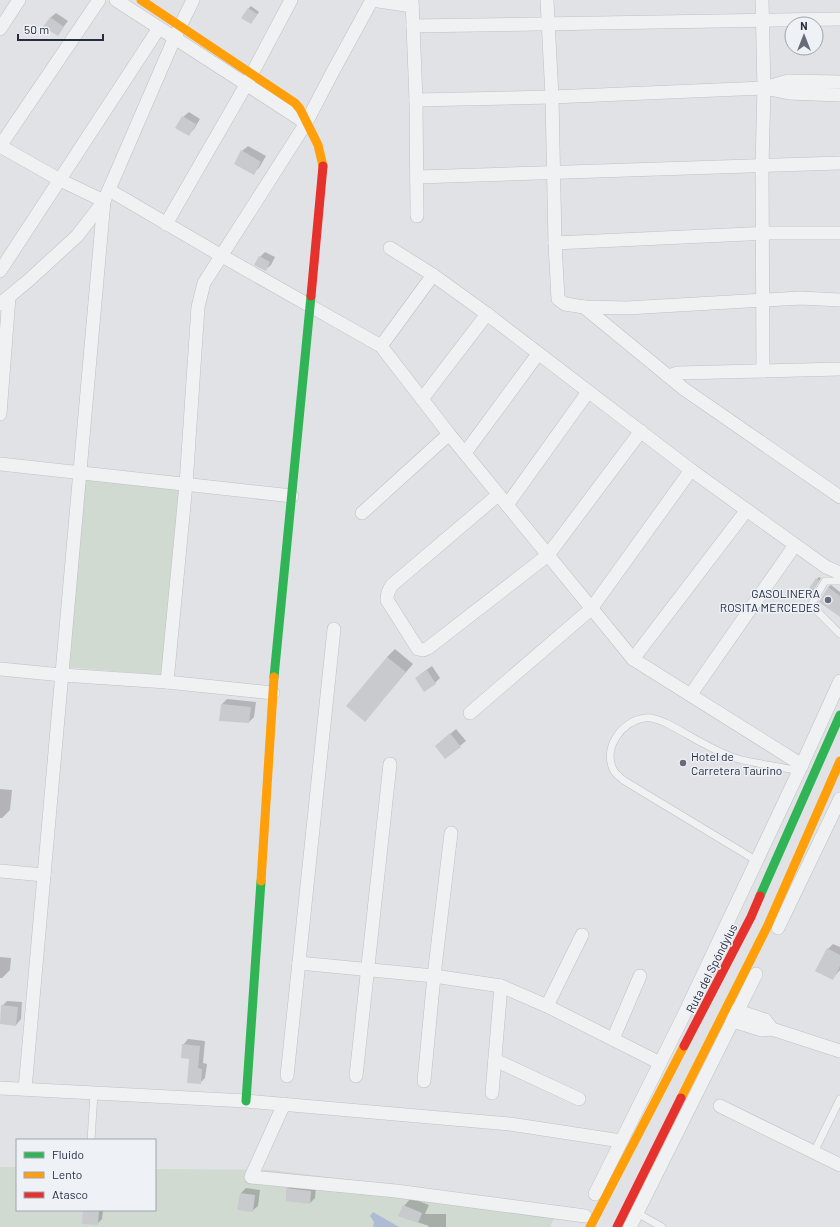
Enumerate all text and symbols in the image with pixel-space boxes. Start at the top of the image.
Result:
scale bar [18,16,103,42]
north arrow [784,16,824,56]
text: N [800,19,808,32]
text: 50 m [24,22,49,36]
place label: GASOLINERA ROSITA MERCEDES [720,586,820,614]
marker: GASOLINERA ROSITA MERCEDES [823,595,833,605]
place label: Hotel de Carretera Taurino [691,749,782,777]
marker: Hotel de Carretera Taurino [678,758,688,768]
street label: Ruta del Spóndylus [682,921,740,1015]
legend [16,1139,156,1211]
text: Fluido [52,1147,84,1161]
text: Lento [52,1167,82,1181]
text: Atasco [52,1187,88,1201]

